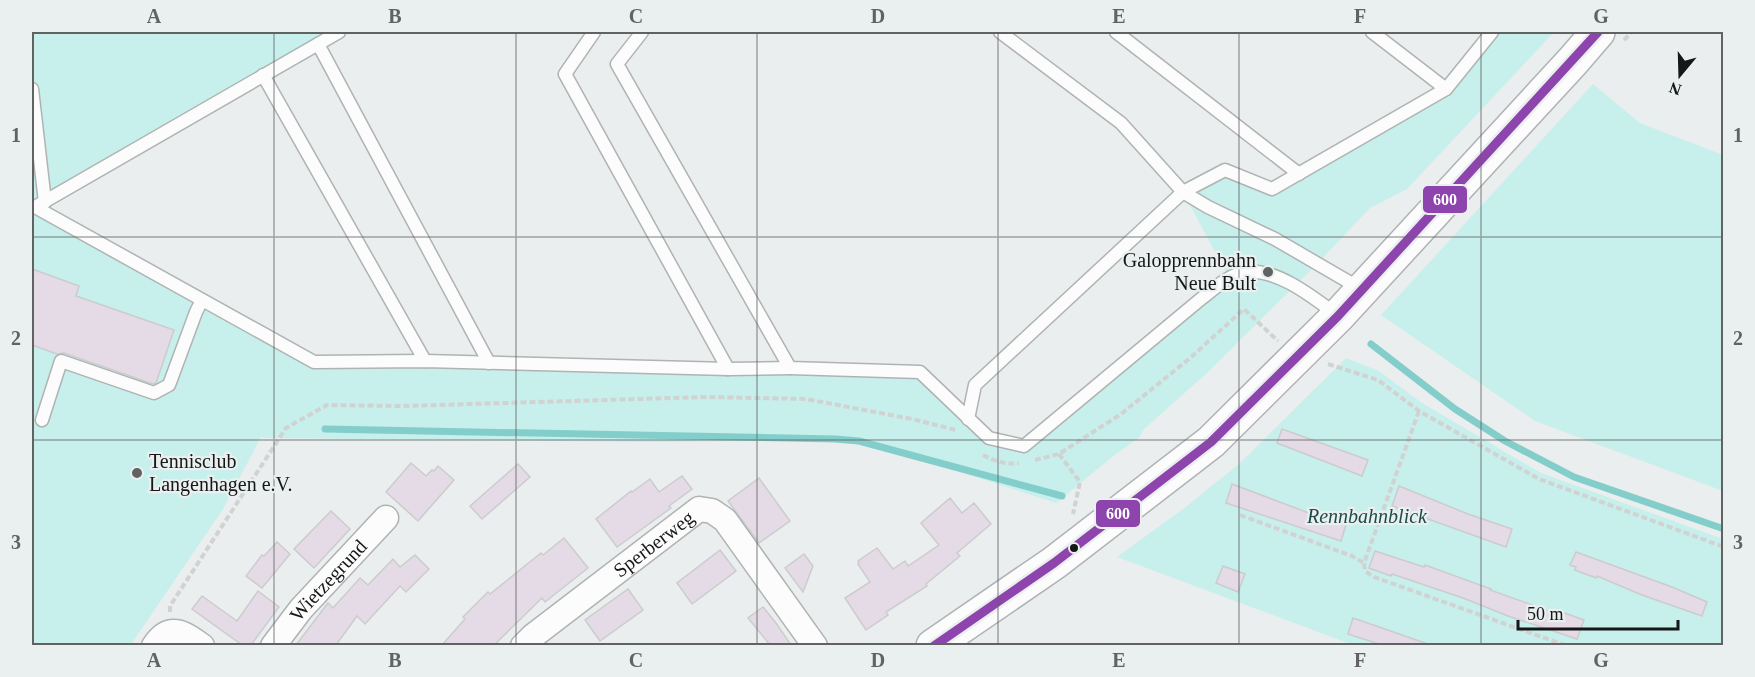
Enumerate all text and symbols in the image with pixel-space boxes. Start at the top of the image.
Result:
text: A [147,5,162,27]
text: B [388,5,402,27]
text: C [629,5,643,27]
text: D [871,5,885,27]
text: E [1112,5,1126,27]
text: F [1354,5,1366,27]
text: G [1593,5,1609,27]
north arrow [1650,45,1710,105]
text: N [1667,79,1684,99]
text: 1 [11,124,21,146]
text: 1 [1733,124,1743,146]
line badge: 600 [1422,185,1468,214]
text: 600 [1433,191,1457,208]
place label: Galopprennbahn Neue Bult [1123,249,1256,294]
marker: Galopprennbahn Neue Bult [1261,265,1275,279]
text: 2 [11,327,21,349]
text: 2 [1733,327,1743,349]
place label: Tennisclub Langenhagen e.V. [149,450,292,496]
marker: Tennisclub Langenhagen e.V. [130,466,144,480]
line badge: 600 [1095,499,1141,528]
text: 600 [1106,505,1130,522]
park label: Rennbahnblick [1306,505,1428,527]
street label: Sperberweg [609,506,699,582]
text: 3 [11,531,21,553]
text: 3 [1733,531,1743,553]
street label: Wietzegrund [285,535,371,625]
unlabelled marker [1068,542,1080,554]
scale bar [1518,593,1678,631]
text: 50 m [1527,604,1564,624]
text: A [147,649,162,671]
text: B [388,649,402,671]
text: C [629,649,643,671]
text: D [871,649,885,671]
text: E [1112,649,1126,671]
text: F [1354,649,1366,671]
text: G [1593,649,1609,671]

